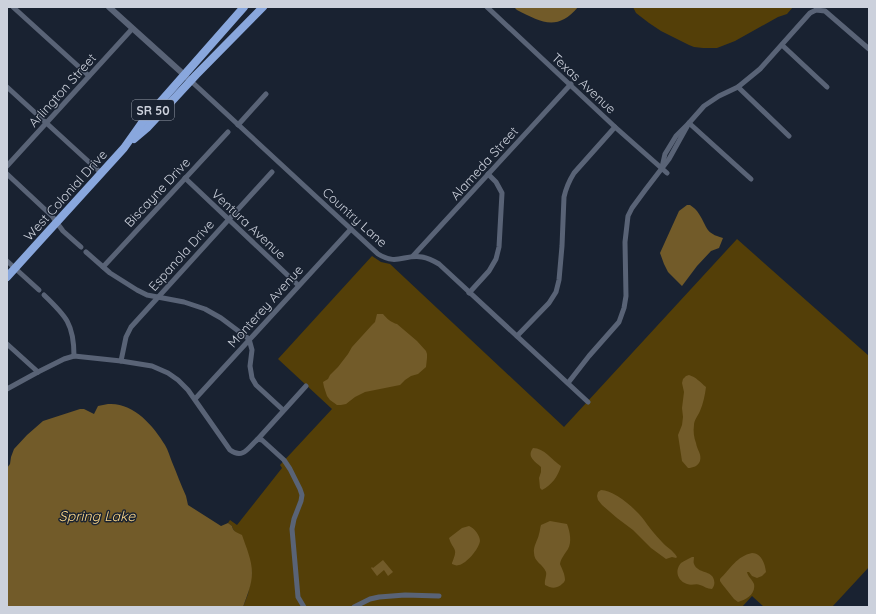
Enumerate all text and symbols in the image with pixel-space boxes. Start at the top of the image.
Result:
street label: Texas Avenue [549,49,619,117]
street label: Arlington Street [25,50,99,130]
road number: SR 50 [132,100,174,120]
street label: Alameda Street [447,123,521,203]
street label: West Colonial Drive [20,146,110,244]
street label: Biscayne Drive [121,154,193,230]
street label: Country Lane [319,184,391,250]
street label: Ventura Avenue [209,185,289,263]
street label: Espanola Drive [145,216,217,294]
street label: Monterey Avenue [224,262,306,350]
water label: Spring Lake [59,507,136,525]

